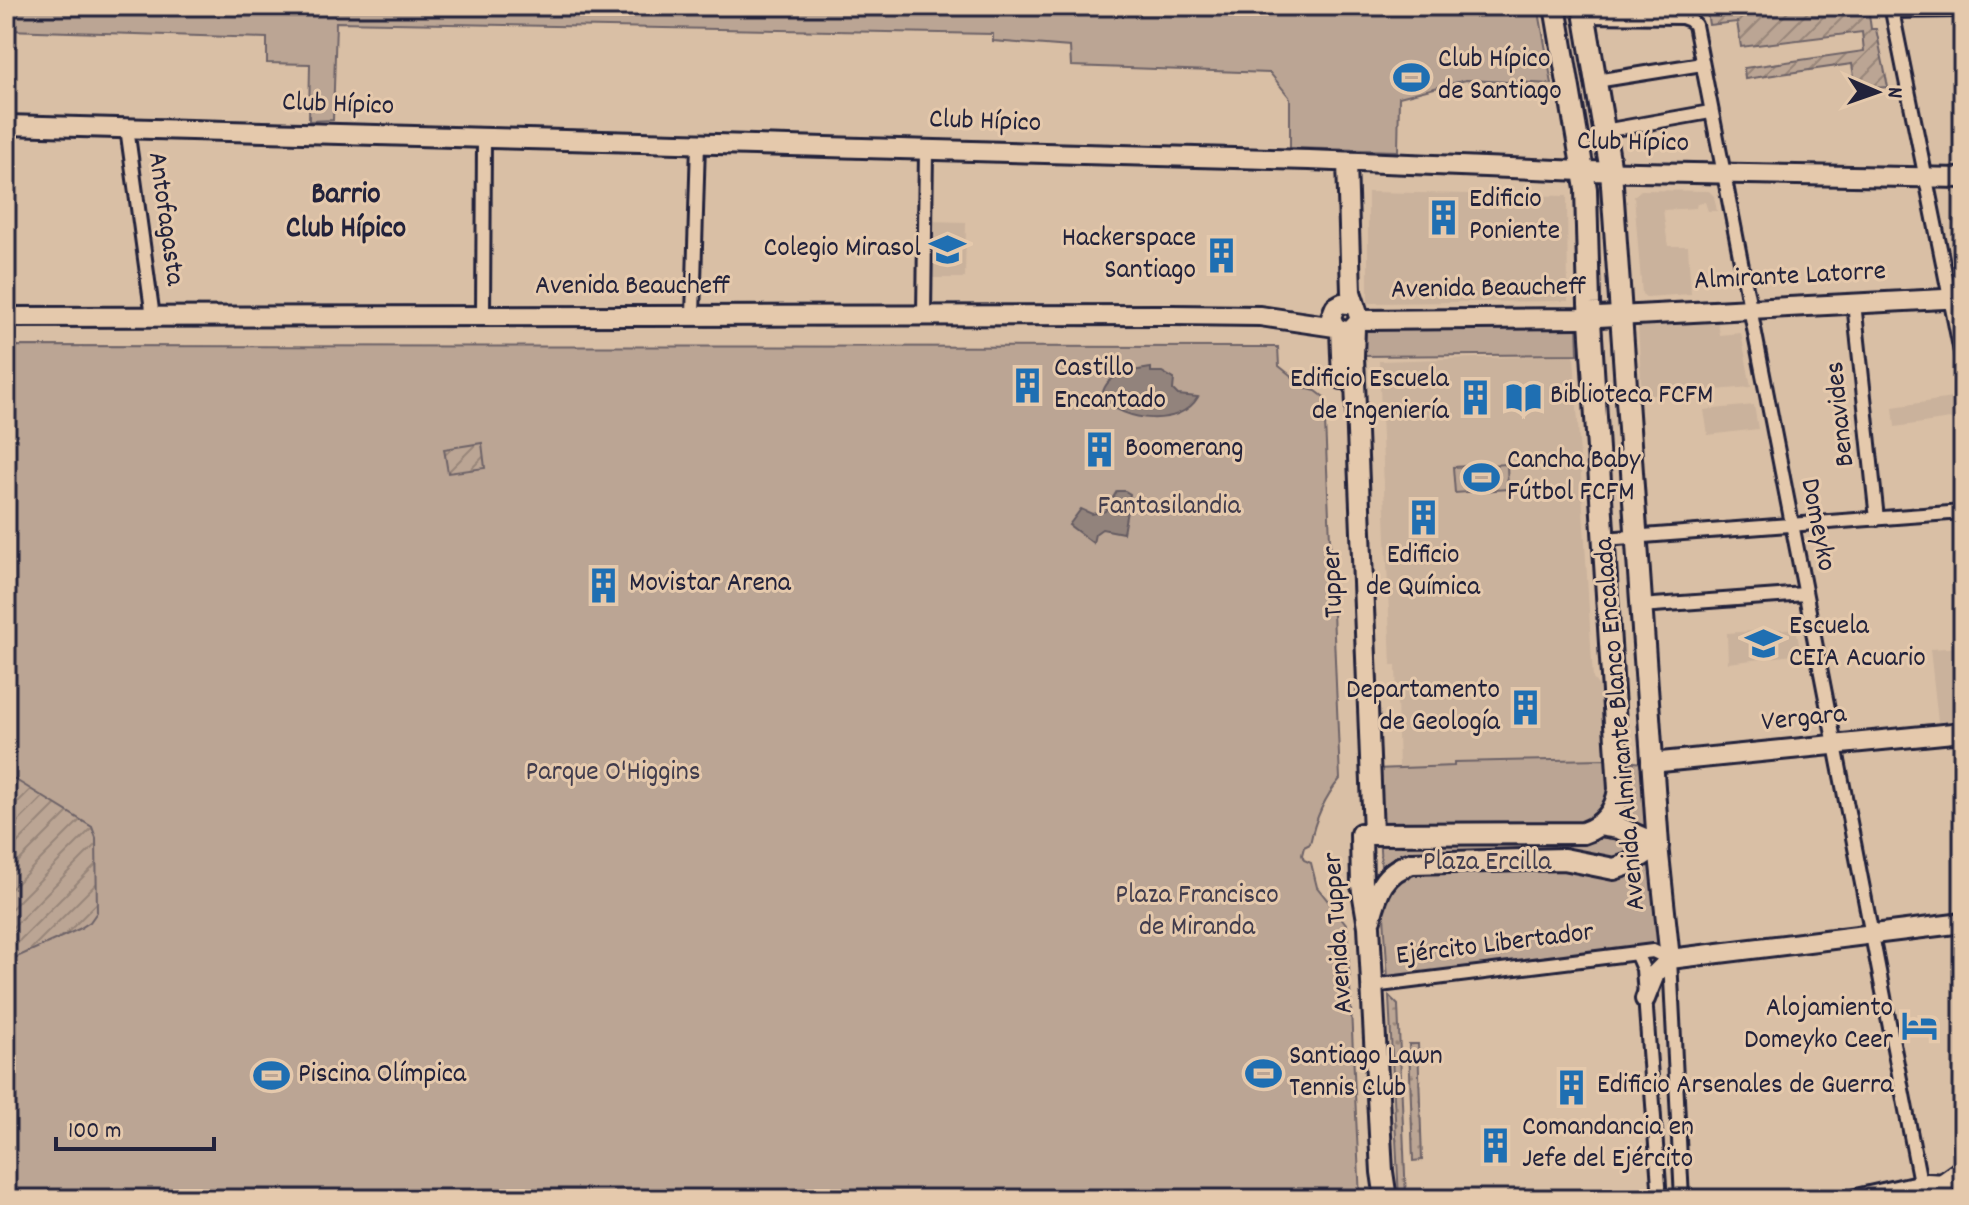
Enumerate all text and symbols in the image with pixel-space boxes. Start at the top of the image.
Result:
place label: Club Hípico de Santiago [1438,41,1562,113]
north arrow [1837,52,1917,132]
sports icon: Club Hípico de Santiago [1393,58,1431,96]
street label: Club Hípico [281,84,395,128]
text: N [1878,87,1909,99]
street label: Club Hípico [928,101,1042,145]
street label: Club Hípico [1576,123,1690,165]
street label: Antofagasta [135,150,193,289]
district label: Barrio Club Hípico [286,175,406,252]
place label: Edificio Poniente [1469,181,1560,253]
building icon: Edificio Poniente [1424,198,1462,236]
place label: Hackerspace Santiago [1062,220,1196,292]
place label: Colegio Mirasol [763,230,921,270]
school or university icon: Colegio Mirasol [928,231,966,269]
building icon: Hackerspace Santiago [1203,237,1241,275]
street label: Almirante Latorre [1693,253,1887,303]
street label: Avenida Beaucheff [535,268,731,308]
street label: Avenida Beaucheff [1391,268,1587,312]
place label: Castillo Encantado [1054,350,1166,422]
street label: Benavides [1817,359,1867,469]
place label: Edificio Escuela de Ingeniería [1290,361,1450,433]
building icon: Castillo Encantado [1009,367,1047,405]
place label: Biblioteca FCFM [1550,377,1713,417]
building icon: Edificio Escuela de Ingeniería [1456,378,1494,416]
library icon: Biblioteca FCFM [1505,378,1543,416]
place label: Boomerang [1125,430,1243,470]
building icon: Boomerang [1080,431,1118,469]
place label: Cancha Baby Fútbol FCFM [1507,442,1641,514]
sports icon: Cancha Baby Fútbol FCFM [1462,459,1500,497]
street label: Domeyko [1787,475,1845,575]
park label: Fantasilandia [1097,488,1241,528]
building icon: Edificio de Química [1404,498,1442,536]
street label: Avenida Almirante Blanco Encalada [1586,535,1658,912]
place label: Edificio de Química [1366,537,1481,609]
street label: Tupper [1314,545,1356,619]
place label: Movistar Arena [629,565,792,605]
building icon: Movistar Arena [584,566,622,604]
place label: Escuela CEIA Acuario [1789,608,1926,680]
school or university icon: Escuela CEIA Acuario [1744,625,1782,663]
place label: Departamento de Geología [1346,672,1501,744]
building icon: Departamento de Geología [1507,689,1545,727]
street label: Vergara [1760,696,1849,744]
park label: Parque O'Higgins [526,754,700,794]
park label: Plaza Ercilla [1423,844,1552,884]
street label: Avenida Tupper [1314,850,1366,1015]
park label: Plaza Francisco de Miranda [1115,877,1279,949]
street label: Ejército Libertador [1394,914,1597,978]
place label: Alojamiento Domeyko Ceer [1744,990,1894,1062]
hotel icon: Alojamiento Domeyko Ceer [1900,1007,1938,1045]
place label: Santiago Lawn Tennis Club [1289,1038,1443,1110]
sports icon: Santiago Lawn Tennis Club [1244,1055,1282,1093]
place label: Piscina Olímpica [298,1056,467,1096]
sports icon: Piscina Olímpica [253,1057,291,1095]
place label: Edificio Arsenales de Guerra [1597,1067,1894,1107]
building icon: Edificio Arsenales de Guerra [1552,1068,1590,1106]
scale bar [56,1101,214,1151]
place label: Comandancia en Jefe del Ejército [1522,1109,1694,1181]
text: 100 m [68,1115,121,1149]
building icon: Comandancia en Jefe del Ejército [1477,1126,1515,1164]

